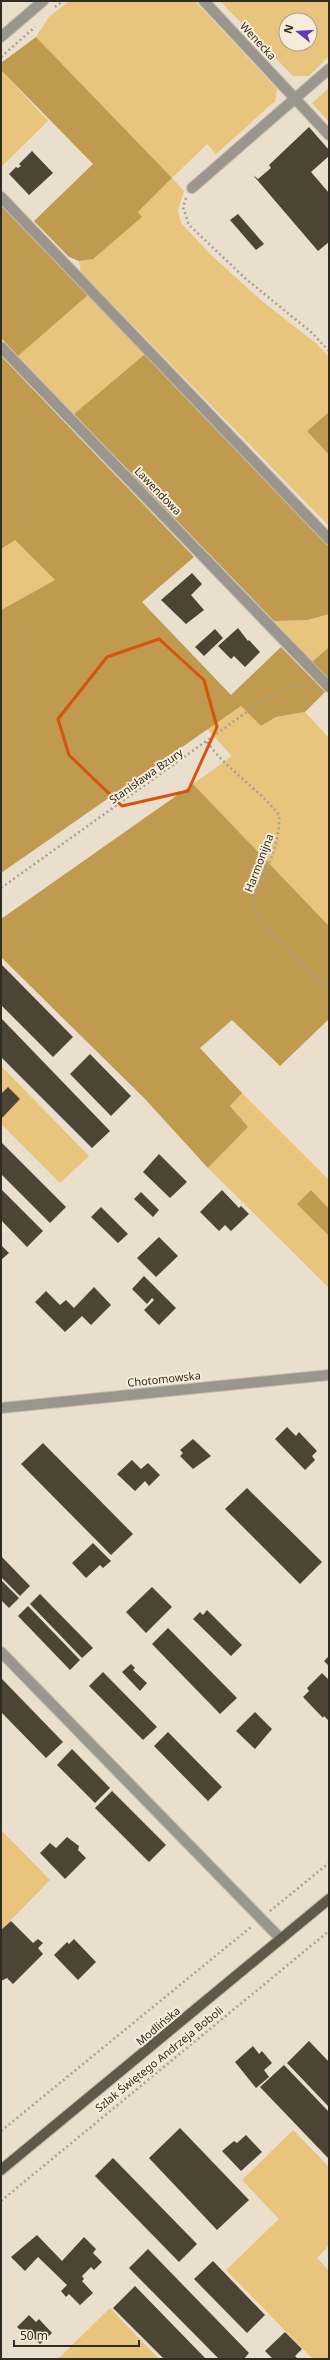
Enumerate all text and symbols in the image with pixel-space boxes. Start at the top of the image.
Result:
north arrow [278,12,318,52]
street label: Wenecka [237,19,280,63]
text: N [279,22,296,35]
street label: Lawendowa [132,463,185,518]
street label: Stanisława Bzury [106,744,186,807]
street label: Harmonijna [241,832,277,894]
street label: Chotomowska [127,1367,201,1390]
street label: Szlak Świętego Andrzeja Boboli [92,2002,226,2115]
street label: Modlińska [132,2003,183,2048]
scale bar [14,2322,139,2348]
text: 50 m [20,2327,48,2344]

